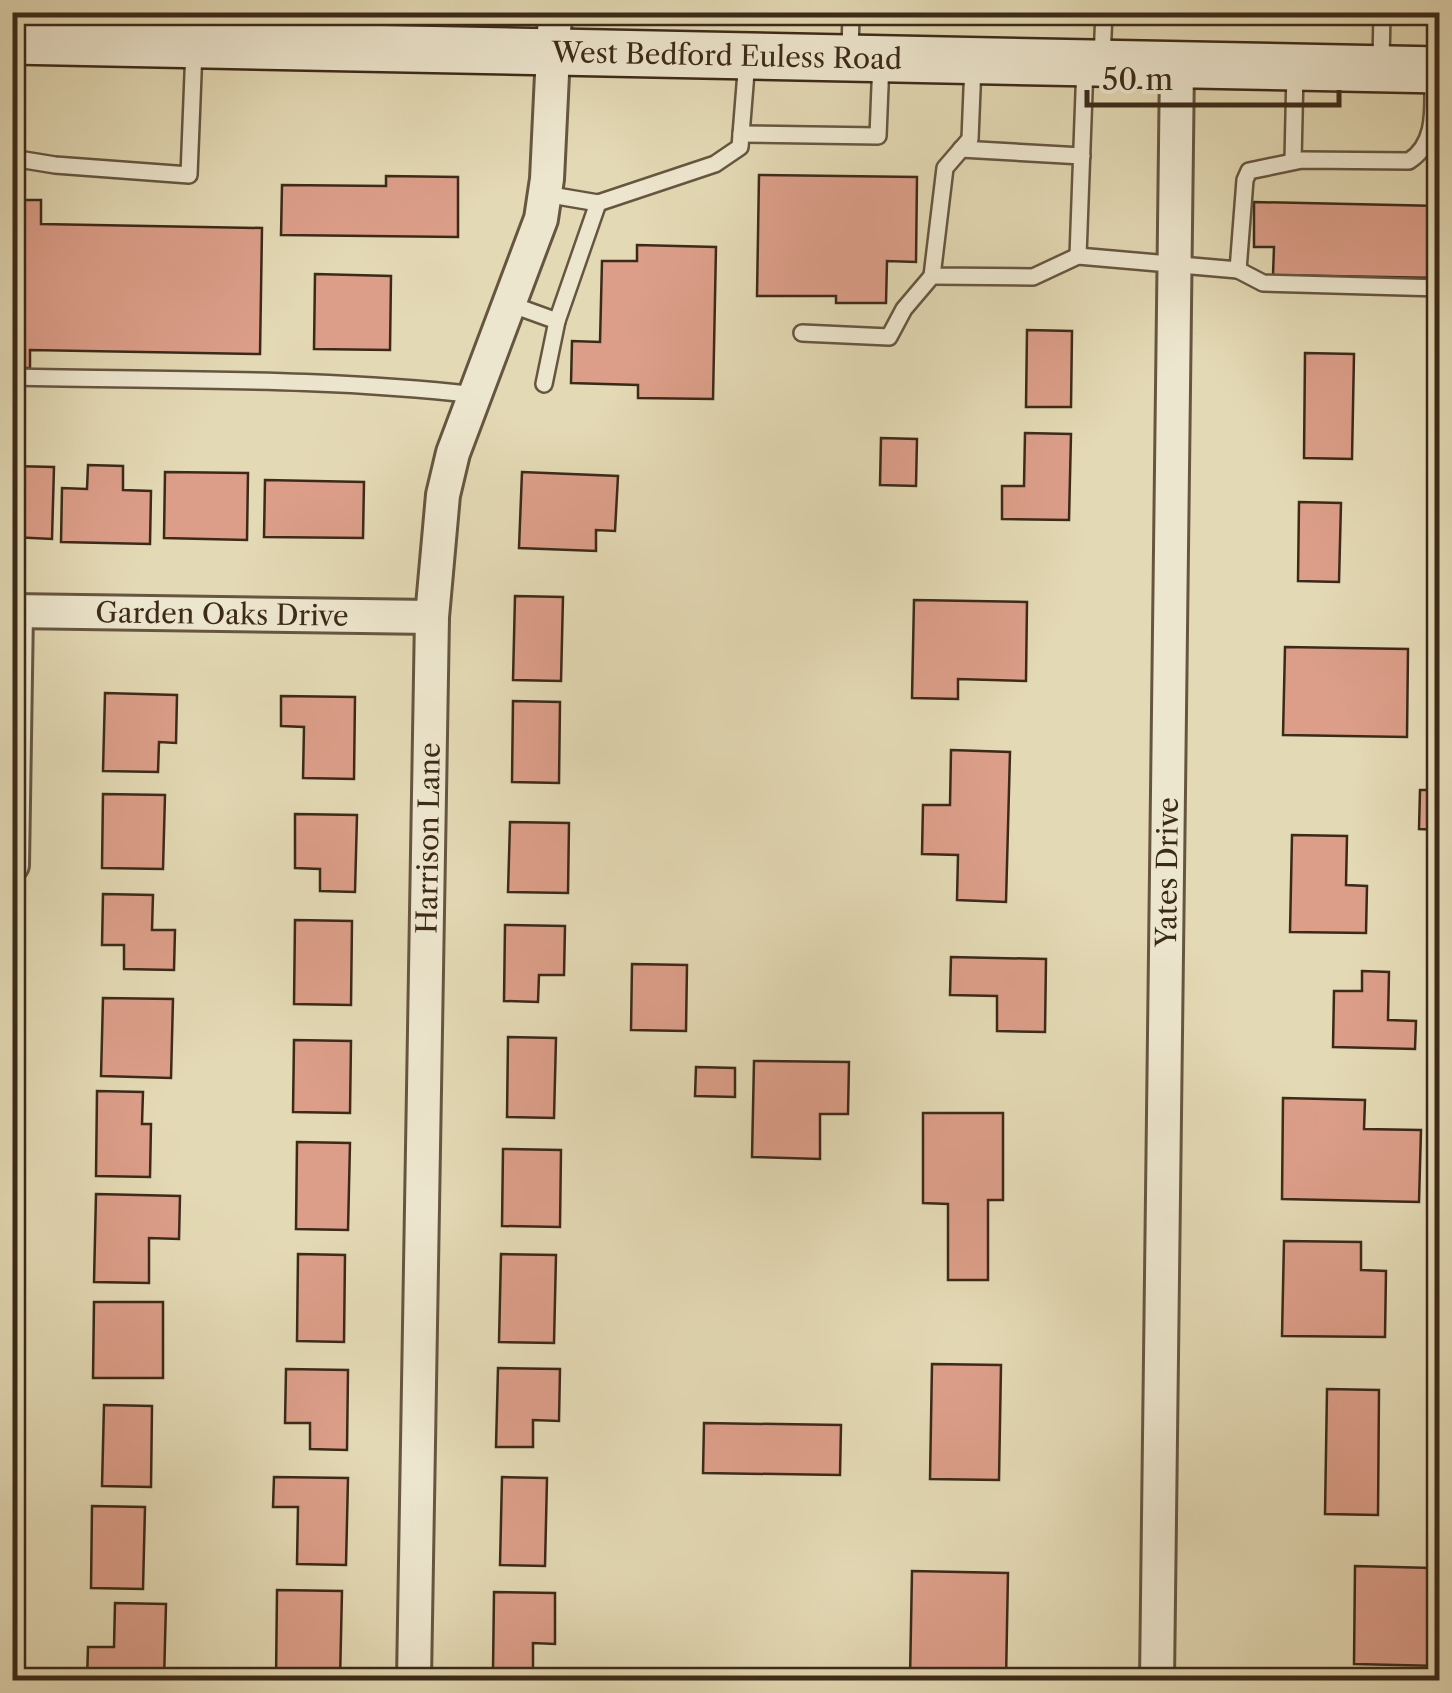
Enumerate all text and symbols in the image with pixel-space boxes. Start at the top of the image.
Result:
street label: West Bedford Euless Road [550,35,902,76]
scale bar [1087,45,1340,107]
text: 50 m [1102,61,1173,98]
street label: Garden Oaks Drive [95,595,349,633]
street label: Harrison Lane [410,742,447,934]
street label: Yates Drive [1149,797,1185,948]

